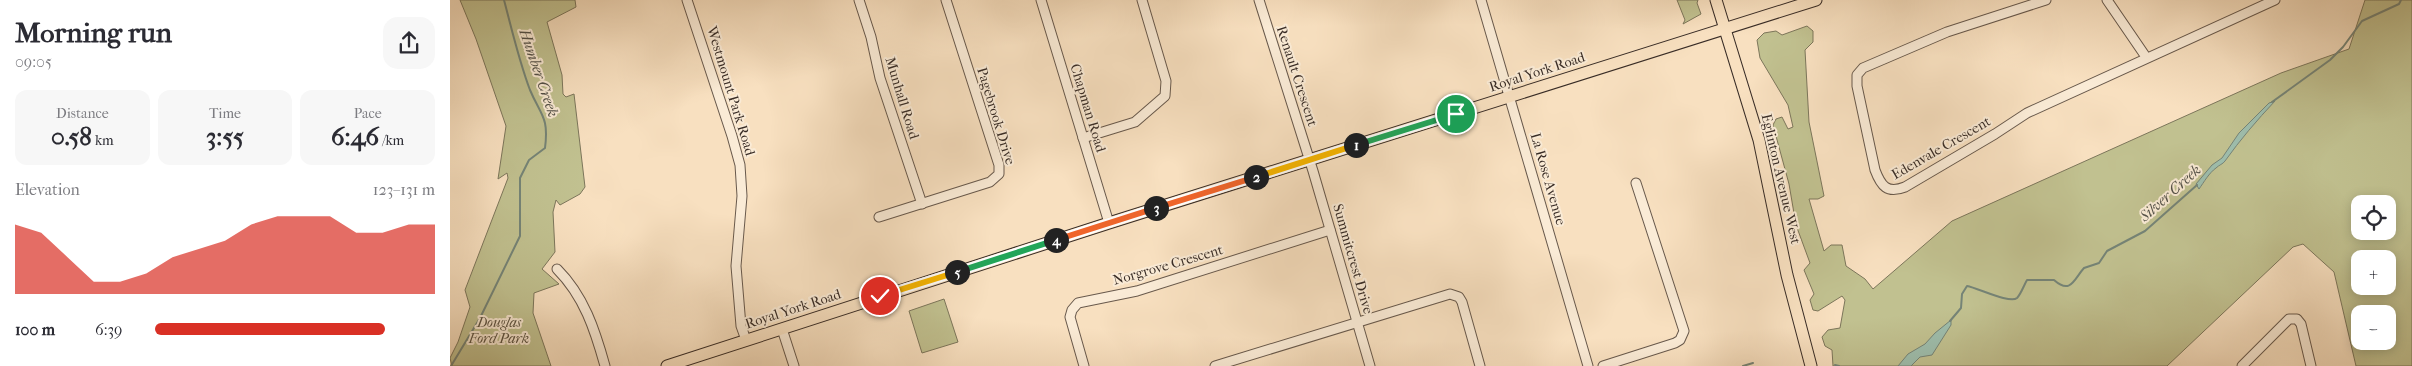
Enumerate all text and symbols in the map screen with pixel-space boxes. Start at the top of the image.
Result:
text: Morning run [15,16,172,49]
button: share [383,17,435,69]
street label: Westmount Park Road [703,23,759,158]
street label: Renault Crescent [1273,24,1321,128]
water label: Humber Creek [515,26,562,119]
street label: Royal York Road [1487,48,1587,95]
text: 09:05 [15,52,52,71]
street label: Munhall Road [881,55,923,141]
street label: Chapman Road [1066,62,1110,155]
street label: Pagebrook Drive [973,65,1019,167]
pin [1435,93,1477,135]
icon: arrive [1442,100,1470,128]
text: Distance [56,105,109,122]
text: Time [209,105,241,122]
text: Pace [354,105,382,122]
street label: Eglinton Avenue West [1758,112,1804,246]
street label: Edenvale Crescent [1888,113,1994,183]
text: 0.58 [51,122,92,151]
text: 3:55 [206,122,244,151]
text: 6:46 [331,122,379,151]
street label: La Rose Avenue [1527,131,1569,227]
text: km [92,132,114,149]
text: /km [379,132,404,149]
pin: 1 [1344,132,1368,158]
text: 1 [1354,137,1359,154]
water label: Silver Creek [2135,161,2205,226]
pin: 2 [1244,164,1268,190]
text: 2 [1253,169,1260,186]
text: Elevation [15,180,80,199]
text: 123–131 m [373,180,435,199]
map controls [2351,195,2396,350]
button: locate [2351,195,2396,240]
pin: 3 [1144,196,1168,220]
text: 3 [1154,200,1159,217]
street label: Summitcrest Drive [1329,202,1377,316]
pin: 4 [1044,228,1068,252]
text: 4 [1052,232,1061,249]
street label: Norgrove Crescent [1111,241,1225,289]
button: + [2351,250,2396,295]
pin: 5 [944,260,970,284]
text: 5 [954,264,961,281]
pin [859,275,901,317]
icon: check [866,282,894,310]
street label: Royal York Road [743,285,843,332]
button: − [2351,305,2396,350]
park label: Douglas Ford Park [468,314,529,347]
text: 100 m [15,320,55,339]
text: 6:39 [95,320,123,339]

